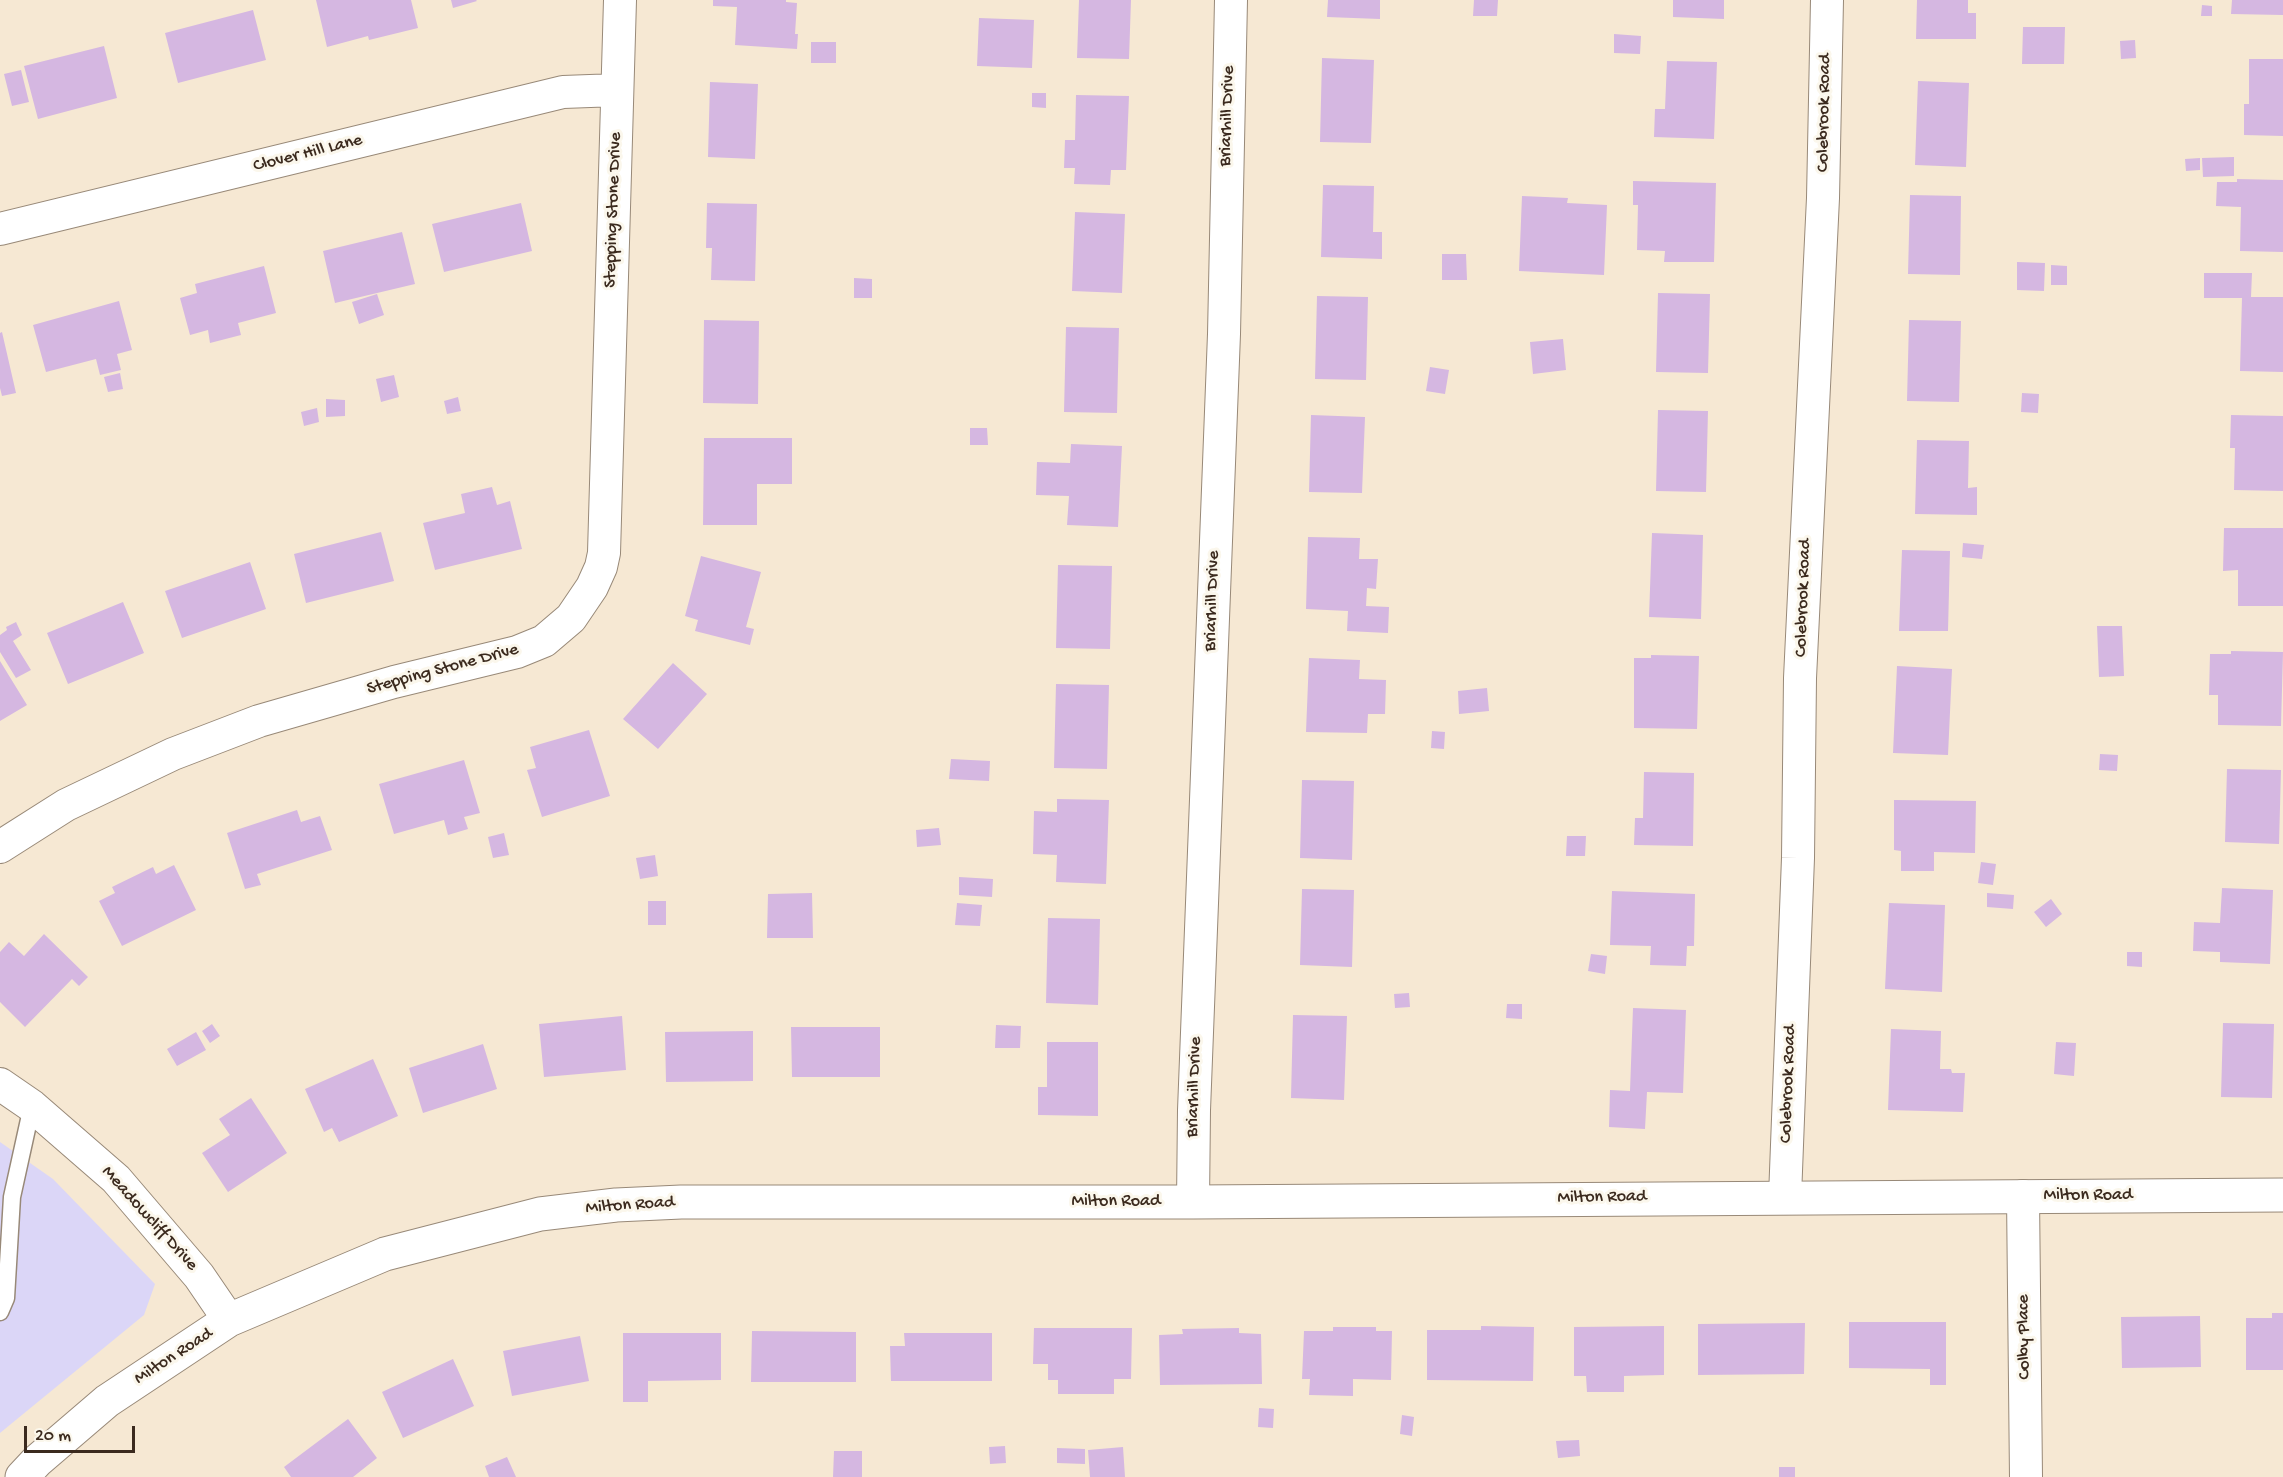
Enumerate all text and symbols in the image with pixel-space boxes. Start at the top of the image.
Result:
street label: Colebrook Road [1813,54,1837,172]
street label: Briarhill Drive [1215,65,1241,167]
street label: Clover Hill Lane [251,130,365,178]
street label: Stepping Stone Drive [600,132,628,288]
street label: Colebrook Road [1791,538,1817,658]
street label: Briarhill Drive [1200,550,1226,652]
street label: Stepping Stone Drive [365,639,521,701]
street label: Colebrook Road [1776,1024,1802,1144]
street label: Briarhill Drive [1182,1036,1208,1138]
street label: Meadowcliff Drive [96,1162,202,1276]
street label: Milton Road [2043,1185,2133,1207]
street label: Milton Road [1557,1186,1647,1210]
street label: Milton Road [1071,1191,1161,1213]
street label: Milton Road [585,1192,675,1220]
street label: Colby Place [2013,1294,2037,1380]
street label: Milton Road [131,1324,217,1390]
scale bar [27,1414,138,1452]
text: 20 m [35,1426,71,1447]

